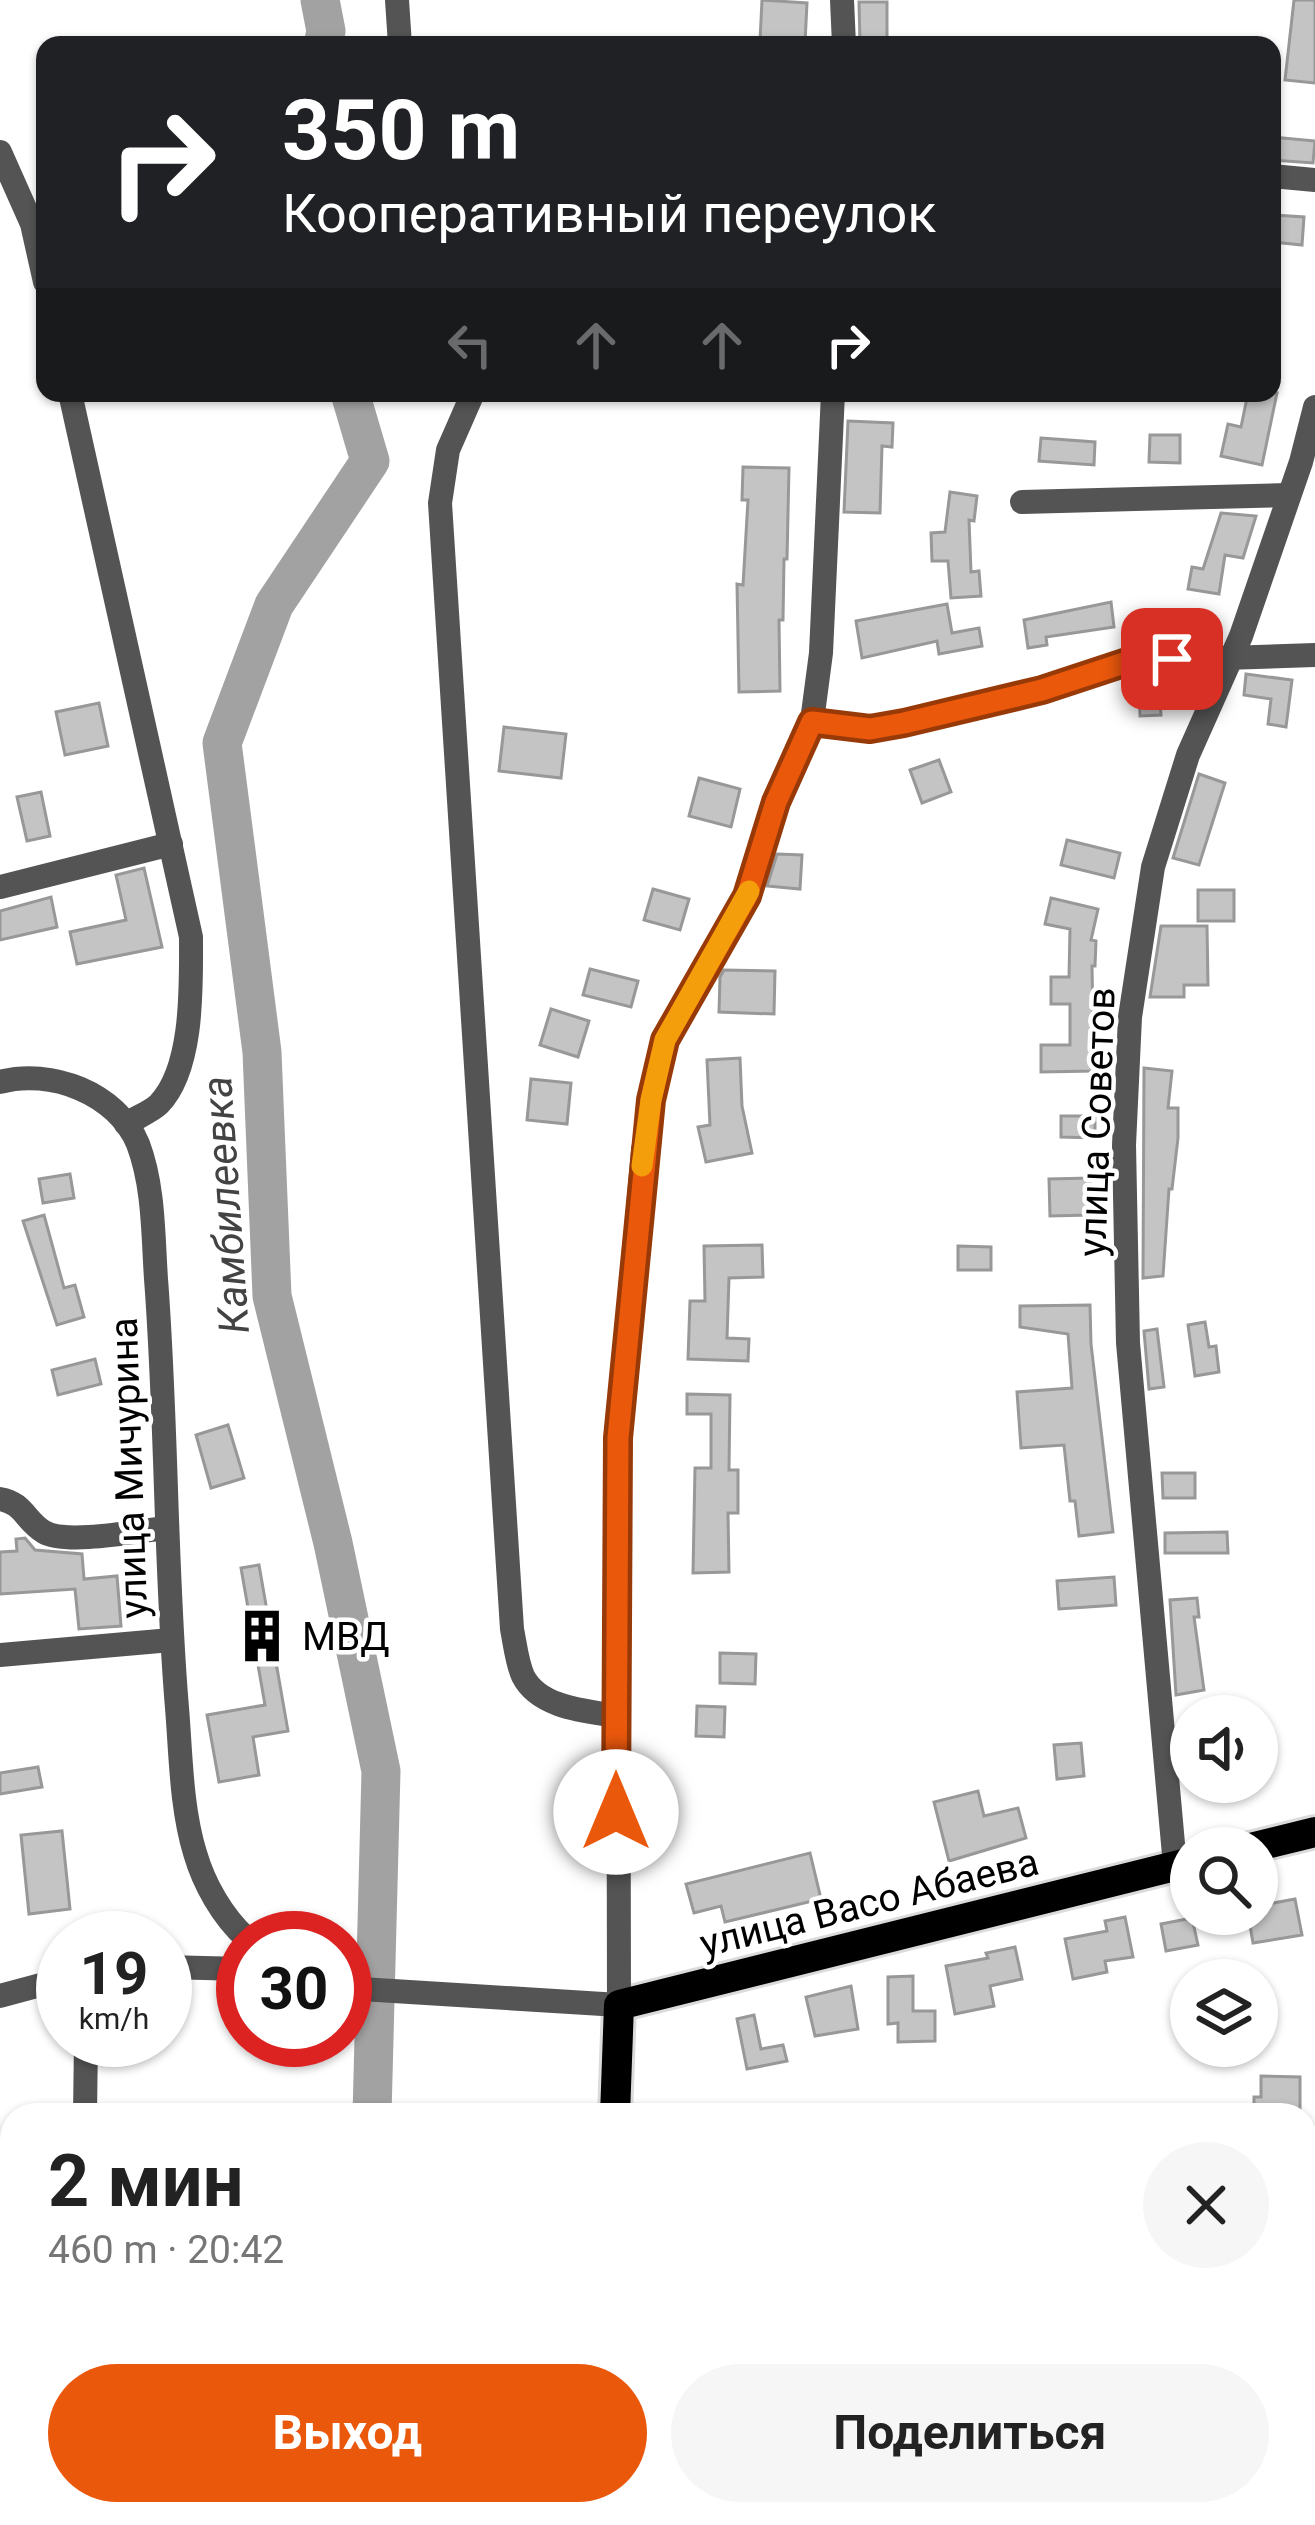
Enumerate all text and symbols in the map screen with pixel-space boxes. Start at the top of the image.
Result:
text: 350 m [282,81,520,180]
icon: right [84,84,240,240]
text: Кооперативный переулок [282,182,936,245]
icon: left [437,312,503,378]
icon: ahead [563,312,629,378]
icon: ahead [689,312,755,378]
icon: right [815,312,881,378]
pin [1121,608,1223,710]
icon: arrive [1139,626,1205,692]
street label: улица Советов [1069,986,1125,1258]
water label: Камбилеевка [192,1074,259,1336]
street label: улица Мичурина [101,1317,157,1619]
building icon: МВД [233,1607,291,1665]
place label: МВД [302,1614,390,1660]
map controls [1170,1695,1278,2067]
button: sound [1170,1695,1278,1803]
position arrow [553,1749,679,1875]
button: search [1170,1827,1278,1935]
street label: улица Васо Абаева [695,1839,1043,1967]
speed limit sign: 30 [216,1911,372,2067]
text: 19 [80,1938,148,2009]
button: layers [1170,1959,1278,2067]
text: km/h [79,2001,149,2036]
text: 2 мин [48,2139,243,2224]
button: close [1143,2142,1269,2268]
text: 460 m · 20:42 [48,2227,284,2273]
button: Выход [48,2364,647,2502]
button: Поделиться [671,2364,1269,2502]

